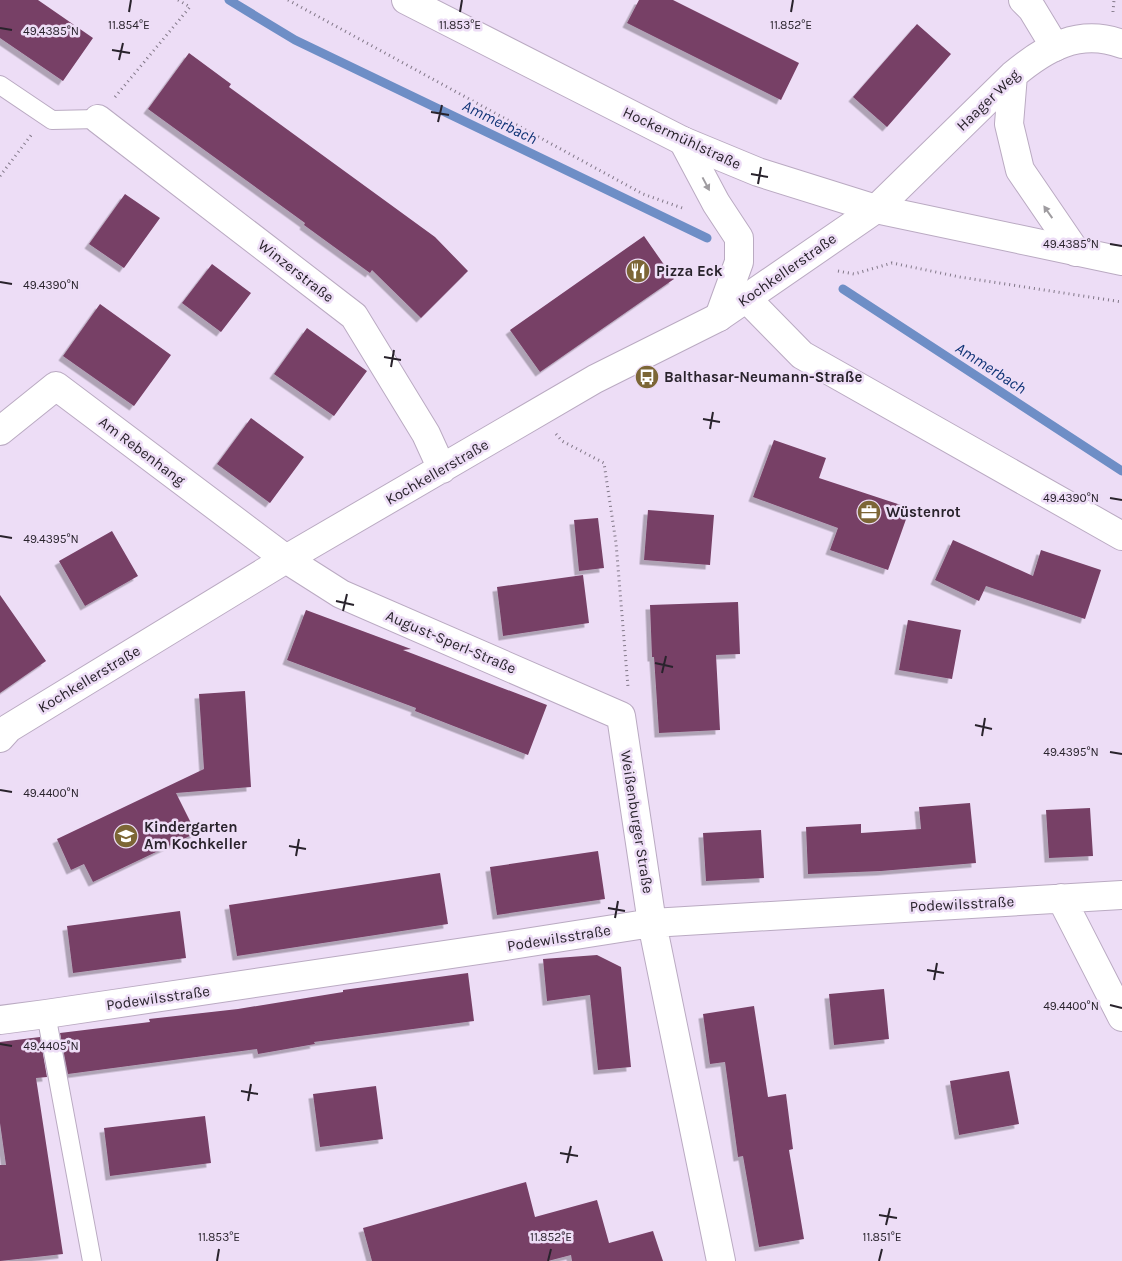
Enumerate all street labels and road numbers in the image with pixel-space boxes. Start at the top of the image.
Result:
street label: Haager Weg [953,65,1024,135]
street label: Hockermühlstraße [620,103,744,173]
street label: Kochkellerstraße [734,229,840,311]
street label: Winzerstraße [254,236,338,306]
street label: Am Rebenhang [95,413,189,490]
street label: Kochkellerstraße [382,435,492,509]
street label: August-Sperl-Straße [383,606,519,678]
street label: Kochkellerstraße [35,641,143,717]
street label: Weißenburger Straße [617,749,657,895]
street label: Podewilsstraße [909,892,1015,916]
street label: Podewilsstraße [506,921,612,955]
street label: Podewilsstraße [105,982,211,1014]

